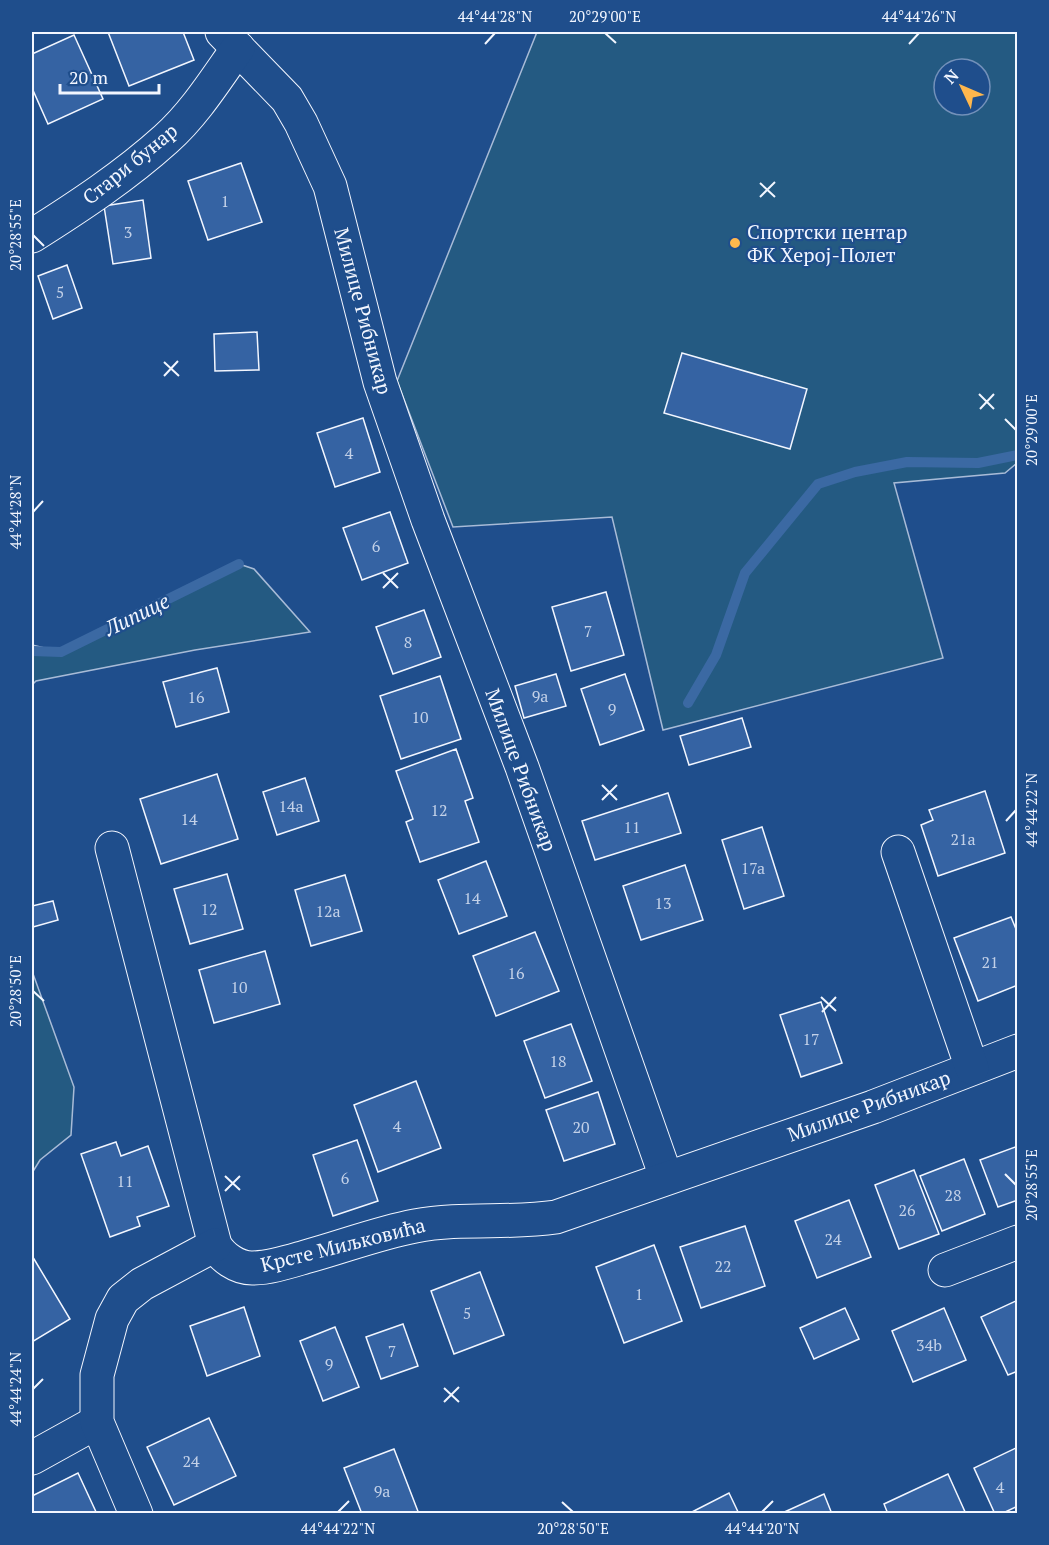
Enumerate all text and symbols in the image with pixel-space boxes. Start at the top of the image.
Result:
text: 44°44'28"N [458,6,532,26]
text: 20°29'00"E [569,6,641,26]
text: 44°44'26"N [882,6,956,26]
scale bar [60,57,159,95]
north arrow [932,57,992,117]
text: 20 m [69,65,109,89]
text: N [939,65,963,89]
street label: Стари бунар [76,117,183,210]
house number: 1 [221,190,229,212]
text: 20°28'55"E [5,199,25,271]
place label: Спортски центар ФК Херој-Полет [747,218,907,268]
house number: 3 [124,221,132,243]
street label: Милице Рибникар [328,225,399,397]
marker: Спортски центар ФК Херој-Полет [728,236,742,250]
house number: 5 [56,281,64,303]
text: 20°29'00"E [1021,394,1041,466]
house number: 4 [345,442,354,464]
text: 44°44'28"N [5,475,25,549]
house number: 6 [372,535,381,557]
water label: Липице [99,586,174,642]
house number: 7 [584,620,592,642]
house number: 8 [404,631,412,653]
street label: Милице Рибникар [479,685,563,855]
house number: 9a [532,685,548,707]
house number: 16 [187,686,205,708]
house number: 9 [608,698,616,720]
house number: 10 [411,706,429,728]
text: 44°44'22"N [1021,773,1041,847]
house number: 14a [278,795,304,817]
house number: 12 [430,799,448,821]
house number: 14 [180,808,198,830]
house number: 11 [623,816,641,838]
house number: 21a [950,828,976,850]
house number: 17a [741,857,765,879]
house number: 14 [463,887,481,909]
house number: 13 [654,892,672,914]
house number: 12 [200,898,218,920]
house number: 12a [315,900,341,922]
house number: 21 [981,951,999,973]
text: 20°28'50"E [5,955,25,1027]
house number: 16 [507,962,525,984]
house number: 10 [230,976,248,998]
house number: 17 [802,1028,820,1050]
house number: 18 [549,1050,567,1072]
street label: Милице Рибникар [784,1064,954,1148]
house number: 4 [393,1115,402,1137]
house number: 20 [572,1116,590,1138]
text: 20°28'55"E [1021,1149,1041,1221]
house number: 6 [341,1167,350,1189]
house number: 11 [116,1170,134,1192]
house number: 28 [944,1184,962,1206]
house number: 26 [898,1199,916,1221]
street label: Крсте Миљковића [258,1211,428,1278]
house number: 24 [824,1228,842,1250]
house number: 22 [714,1255,732,1277]
house number: 1 [635,1283,643,1305]
house number: 5 [463,1302,471,1324]
house number: 34b [916,1334,942,1356]
house number: 7 [388,1340,396,1362]
text: 44°44'24"N [5,1352,25,1426]
house number: 9 [325,1353,333,1375]
house number: 24 [182,1450,200,1472]
house number: 4 [996,1476,1005,1498]
house number: 9a [374,1480,390,1502]
text: 44°44'22"N [301,1518,375,1538]
text: 20°28'50"E [537,1518,609,1538]
text: 44°44'20"N [725,1518,799,1538]

